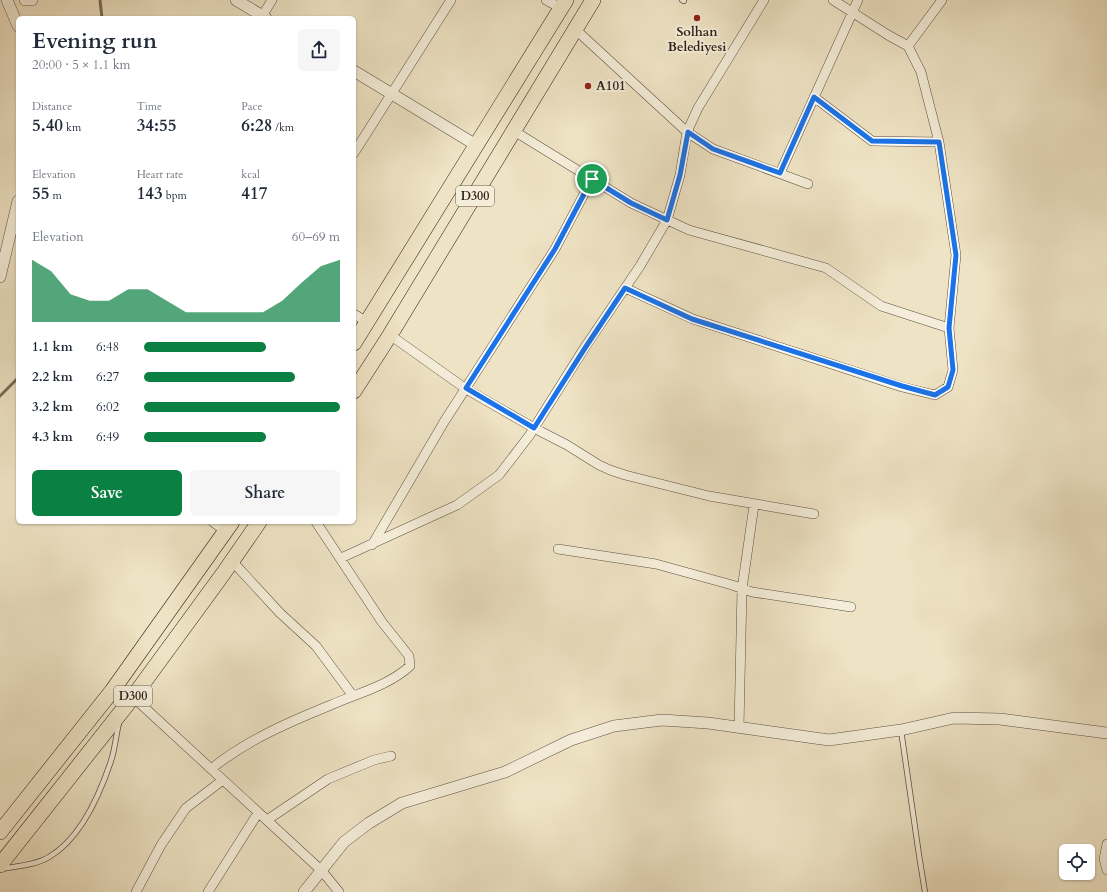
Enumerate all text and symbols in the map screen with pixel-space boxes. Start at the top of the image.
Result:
marker: Solhan Belediyesi [692,13,702,23]
place label: Solhan Belediyesi [668,23,726,56]
text: Evening run [32,26,157,56]
button: share [298,29,340,71]
text: 20:00 · 5 × 1.1 km [32,56,131,74]
place label: A101 [596,77,626,95]
marker: A101 [583,81,593,91]
text: Distance [32,99,72,114]
text: Time [137,99,162,114]
text: Pace [241,99,263,114]
text: 5.40 [32,114,63,137]
text: 34:55 [137,114,176,137]
text: 6:28 [241,114,272,137]
text: km [63,120,81,135]
text: /km [272,120,294,135]
pin [575,162,609,196]
text: Elevation [32,167,76,182]
text: Heart rate [137,167,183,182]
text: kcal [241,167,260,182]
icon: arrive [581,168,603,190]
text: 55 [32,182,49,205]
text: 143 [137,182,163,205]
text: 417 [241,182,267,205]
road number: D300 [456,186,494,206]
text: m [49,188,62,203]
text: bpm [163,188,187,203]
text: Elevation [32,228,84,246]
text: 60–69 m [292,228,340,246]
text: 1.1 km [32,338,73,356]
text: 6:48 [96,338,119,356]
text: 2.2 km [32,368,73,386]
text: 6:27 [96,368,119,386]
text: 3.2 km [32,398,73,416]
text: 6:02 [96,398,119,416]
text: 4.3 km [32,428,73,446]
text: 6:49 [96,428,119,446]
button: Save [32,470,182,516]
button: Share [190,470,340,516]
road number: D300 [114,686,152,706]
map controls [1059,844,1095,880]
button: locate [1059,844,1095,880]

